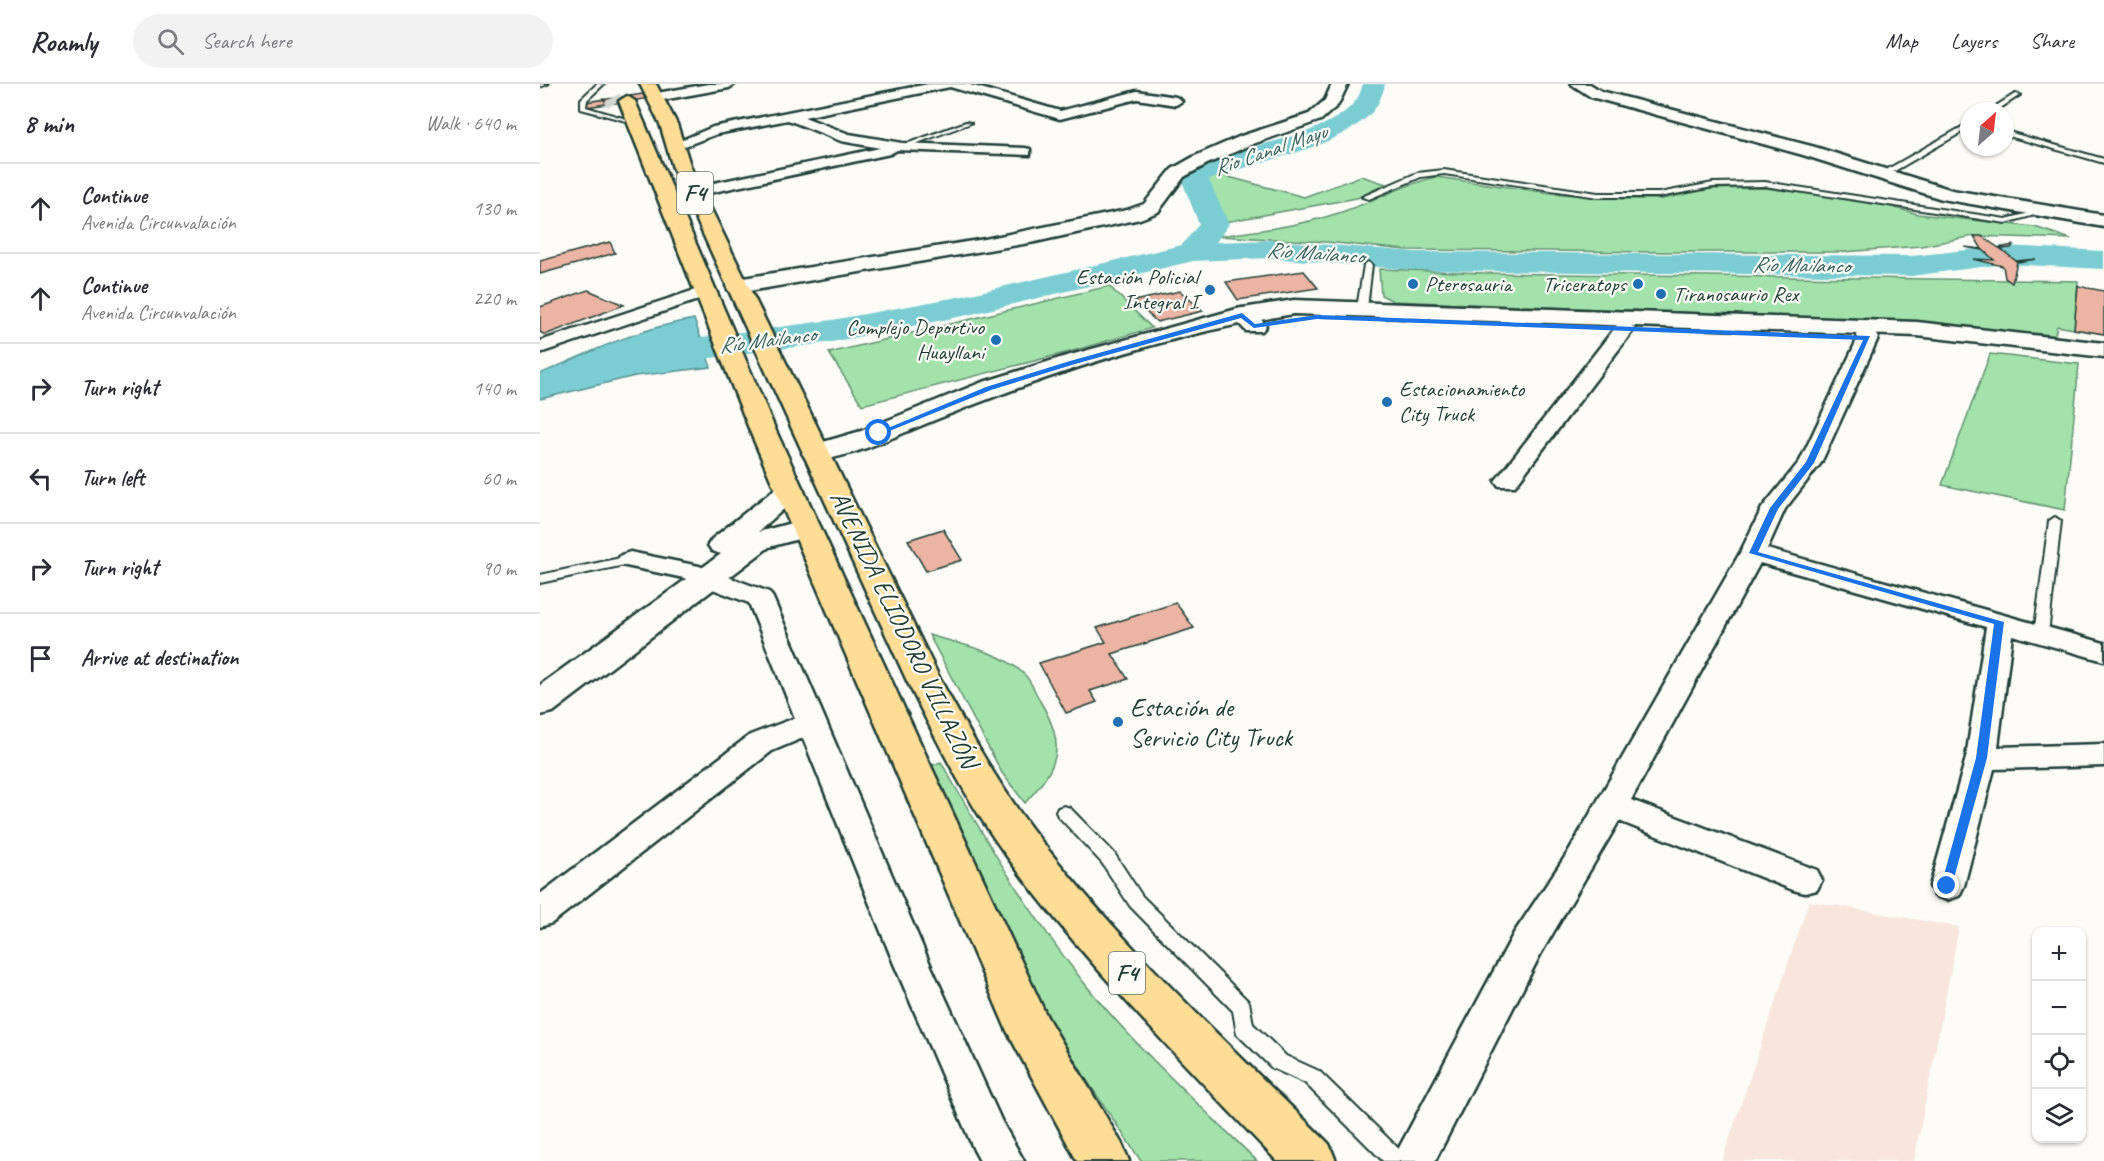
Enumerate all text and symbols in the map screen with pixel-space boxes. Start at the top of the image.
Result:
search box [133,14,553,68]
text: Roamly [30,24,97,59]
icon: search [154,25,187,58]
text: Search here [202,27,292,55]
text: Map [1885,28,1918,54]
text: Layers [1951,28,1997,54]
text: Share [2030,28,2074,54]
north arrow [1960,102,2014,156]
text: 8 min [24,107,74,140]
text: Walk · 640 m [426,111,516,136]
water label: Rio Canal Mayu [1210,117,1333,182]
road number: F4 [677,172,713,214]
text: Continue [81,182,147,210]
icon: ahead [24,192,57,225]
text: 130 m [473,196,516,221]
text: Avenida Circunvalación [81,210,236,235]
water label: Río Mailanco [1266,236,1369,271]
water label: Río Mailanco [1752,250,1854,280]
place label: Estación Policial Integral I [1076,263,1203,316]
place label: Pterosauria [1425,270,1513,298]
place label: Triceratops [1543,270,1628,298]
text: Continue [81,272,147,300]
marker: Pterosauria [1406,277,1420,291]
marker: Triceratops [1631,277,1645,291]
place label: Tiranosaurio Rex [1673,280,1801,308]
icon: ahead [24,282,57,315]
marker: Estación Policial Integral I [1203,283,1217,297]
text: 220 m [473,286,516,311]
marker: Tiranosaurio Rex [1654,287,1668,301]
text: Avenida Circunvalación [81,300,236,325]
place label: Complejo Deportivo Huayllani [846,313,987,366]
water label: Río Mailanco [717,320,821,360]
marker: Complejo Deportivo Huayllani [989,333,1003,347]
icon: right [24,372,57,405]
text: Turn right [81,374,158,402]
place label: Estacionamiento City Truck [1399,375,1526,428]
text: 140 m [473,376,516,401]
marker: Estacionamiento City Truck [1380,395,1394,409]
route start [865,419,891,445]
icon: left [24,462,57,495]
text: Turn left [81,464,145,492]
text: 60 m [482,466,516,491]
street label: AVENIDA ELIODORO VILLAZÓN [822,485,987,777]
icon: right [24,552,57,585]
text: Turn right [81,554,158,582]
text: 90 m [482,556,516,581]
icon: arrive [24,642,57,675]
text: Arrive at destination [81,644,238,672]
place label: Estación de Servicio City Truck [1130,691,1294,754]
marker: Estación de Servicio City Truck [1111,715,1125,729]
route end [1933,872,1959,898]
map controls [2032,927,2086,1143]
button: + [2032,927,2086,981]
road number: F4 [1109,952,1145,994]
button: − [2032,981,2086,1035]
button: locate [2032,1035,2086,1089]
button: layers [2032,1089,2086,1143]

